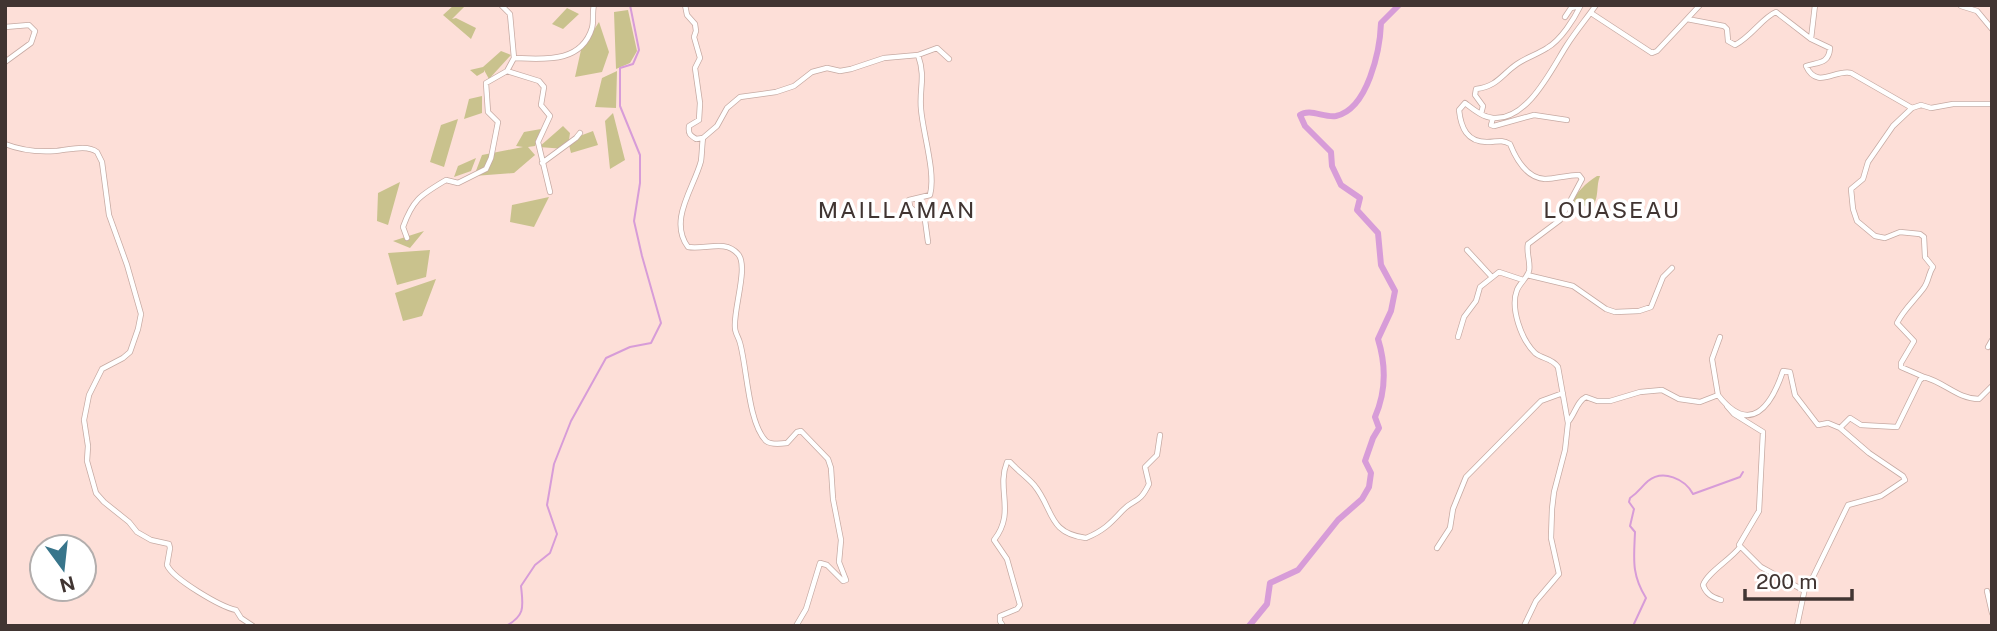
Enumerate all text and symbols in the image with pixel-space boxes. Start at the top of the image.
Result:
district label: MAILLAMAN [818,196,976,223]
district label: LOUASEAU [1543,196,1681,223]
north arrow [28,533,98,603]
scale bar [1745,558,1852,602]
text: 200 m [1756,569,1817,594]
text: N [57,572,77,597]

